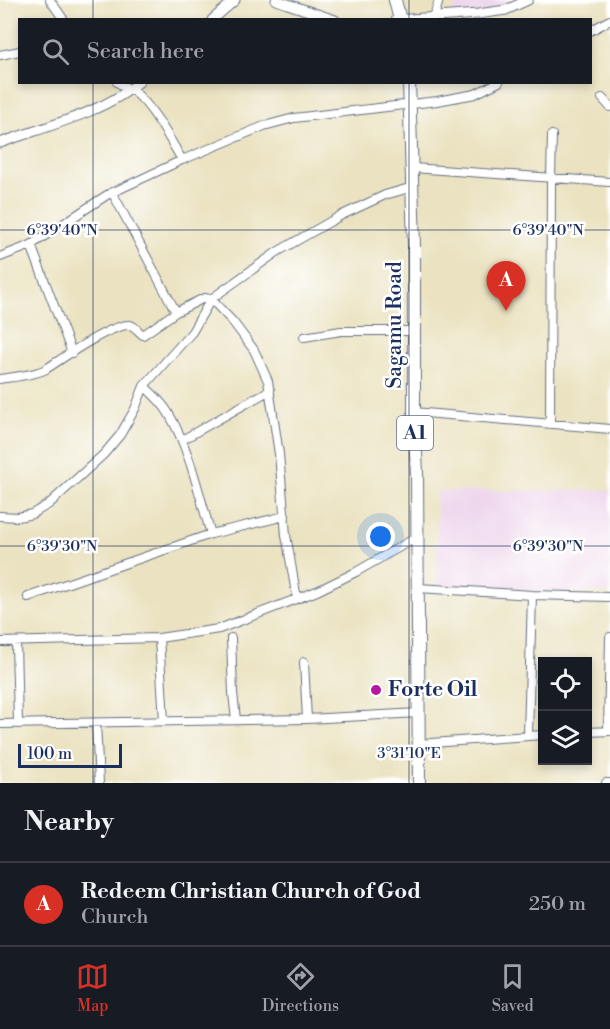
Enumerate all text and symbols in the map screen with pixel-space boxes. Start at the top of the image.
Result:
search box [18,18,592,84]
icon: search [39,35,72,68]
text: Search here [87,38,204,65]
text: 6°39'40"N [26,221,98,240]
text: 6°39'40"N [512,221,584,240]
street label: Sagamu Road [382,261,408,389]
pin: A [486,262,526,311]
road number: A1 [397,416,433,450]
your location [366,522,395,551]
text: 6°39'30"N [27,537,97,556]
text: 6°39'30"N [513,537,583,556]
map controls [538,657,592,765]
button: locate [538,657,592,711]
place label: Forte Oil [388,677,478,703]
marker: Forte Oil [369,683,383,697]
button: layers [538,711,592,765]
scale bar [18,741,122,768]
text: 100 m [27,744,72,764]
text: 3°31'10"E [377,744,441,763]
text: Nearby [24,806,114,838]
text: Redeem Christian Church of God [81,878,421,905]
text: A [36,892,51,917]
text: 250 m [529,892,586,917]
text: Church [81,905,148,930]
tab: Map [76,960,109,1016]
tab: Directions [262,960,339,1016]
tab: Saved [492,960,534,1016]

